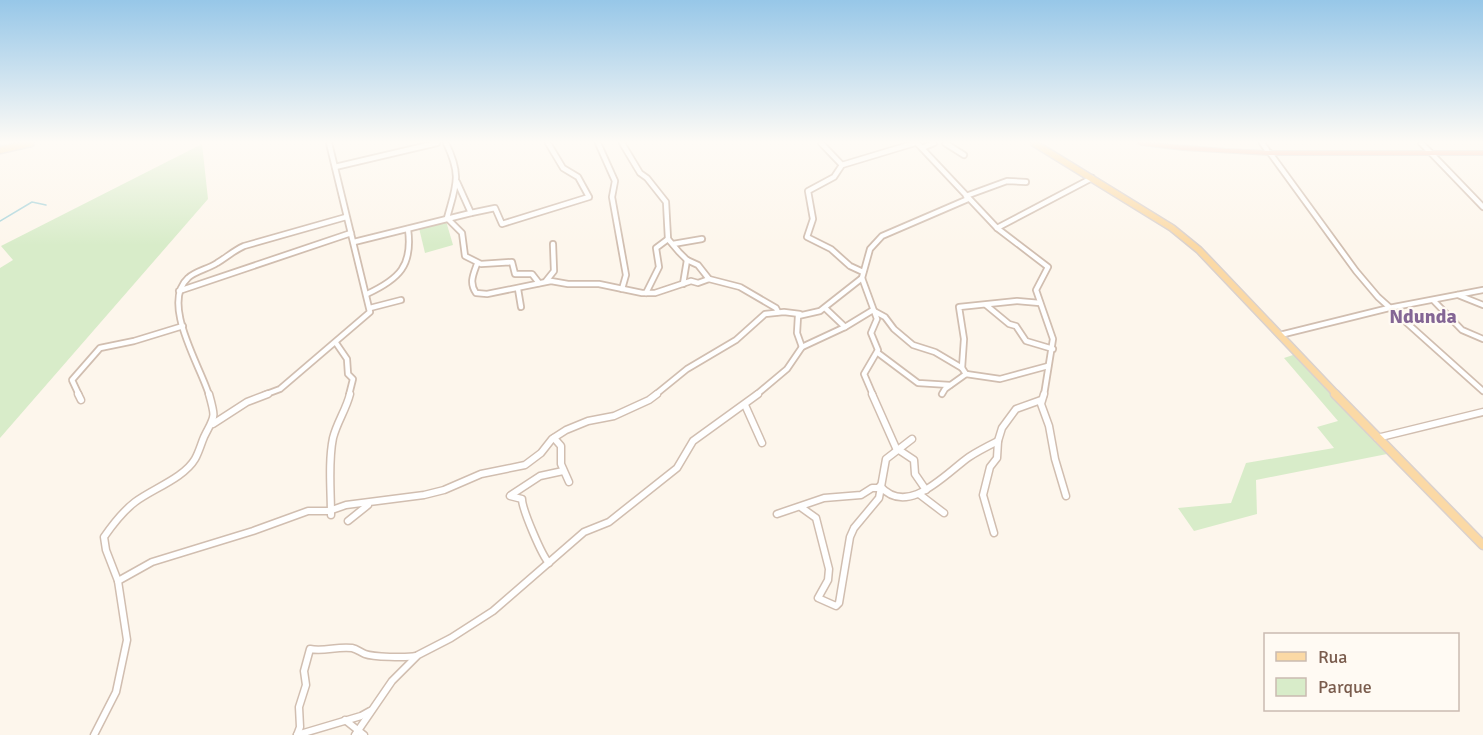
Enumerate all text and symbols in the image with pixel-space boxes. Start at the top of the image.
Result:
district label: Ndunda [1389,304,1457,329]
legend [1264,633,1459,711]
text: Rua [1318,646,1347,668]
text: Parque [1318,676,1372,698]

